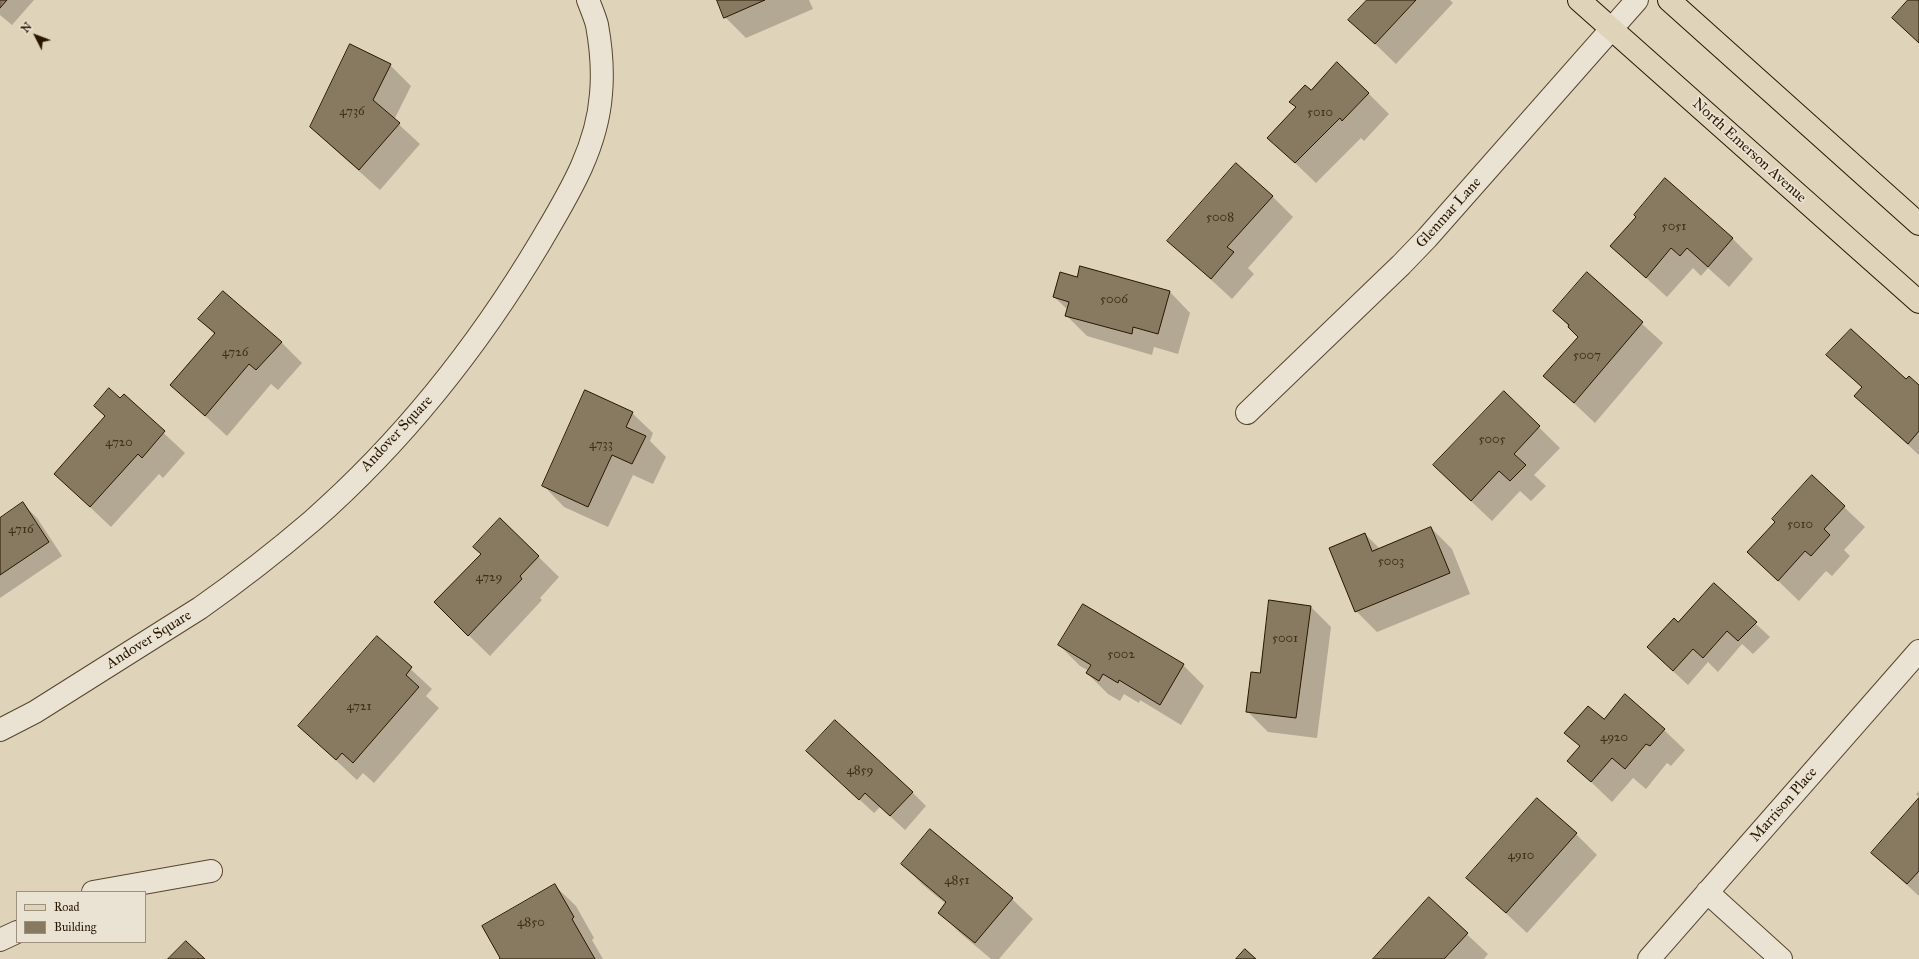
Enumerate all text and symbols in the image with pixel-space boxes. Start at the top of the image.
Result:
north arrow [16,16,56,56]
text: N [19,20,35,35]
street label: North Emerson Avenue [1688,95,1810,207]
house number: 4736 [339,104,365,120]
house number: 5010 [1307,105,1333,121]
street label: Glenmar Lane [1413,174,1485,252]
house number: 5008 [1206,210,1234,226]
house number: 5051 [1662,219,1686,235]
house number: 5006 [1100,292,1128,308]
house number: 4726 [222,345,248,361]
house number: 5007 [1573,348,1601,364]
street label: Andover Square [357,392,437,476]
house number: 5005 [1478,432,1506,448]
house number: 4720 [105,435,133,451]
house number: 4733 [589,437,613,453]
house number: 5010 [1787,517,1813,533]
house number: 4716 [8,522,34,538]
house number: 5003 [1378,554,1404,570]
house number: 4729 [475,570,503,586]
street label: Andover Square [103,607,195,673]
house number: 5001 [1272,631,1298,647]
house number: 5002 [1107,647,1135,663]
house number: 4721 [346,699,372,715]
house number: 4920 [1600,730,1628,746]
house number: 4859 [846,763,874,779]
street label: Marrison Place [1747,764,1821,846]
house number: 4910 [1508,848,1534,864]
house number: 4851 [944,873,970,889]
legend [16,891,146,943]
text: Road [54,900,80,914]
house number: 4850 [517,915,545,931]
text: Building [54,920,96,934]

